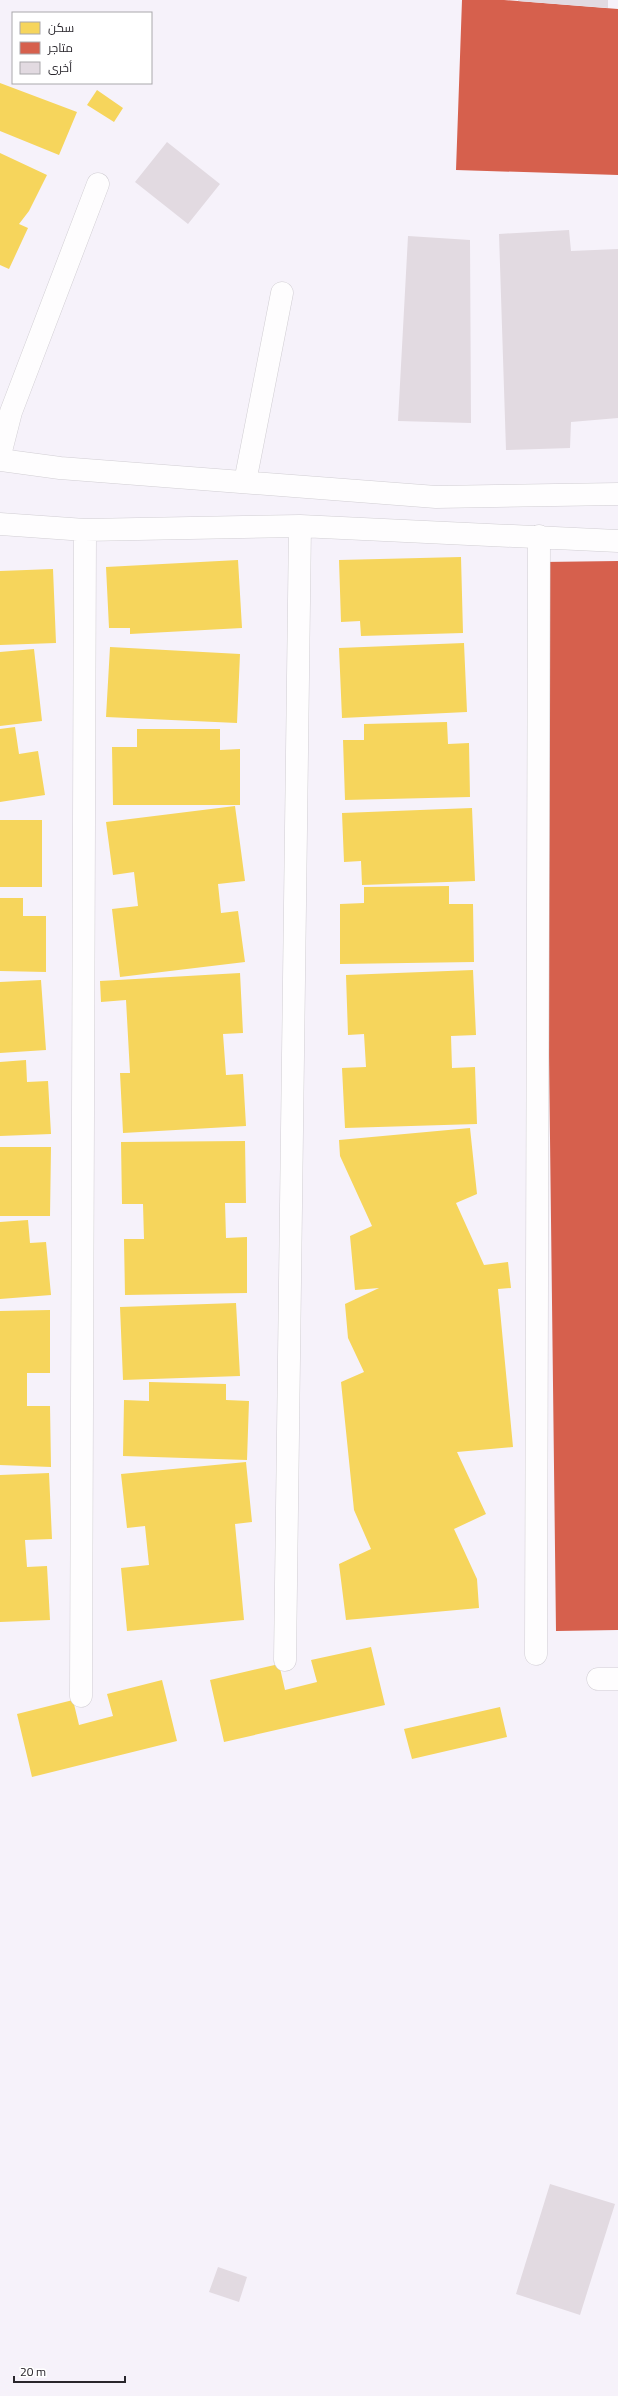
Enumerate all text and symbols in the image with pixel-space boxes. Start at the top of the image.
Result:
legend [12,12,152,84]
text: سكن [48,16,74,39]
text: متاجر [47,36,73,59]
text: أخرى [48,56,72,79]
scale bar [14,2358,125,2384]
text: 20 m [20,2360,46,2383]

